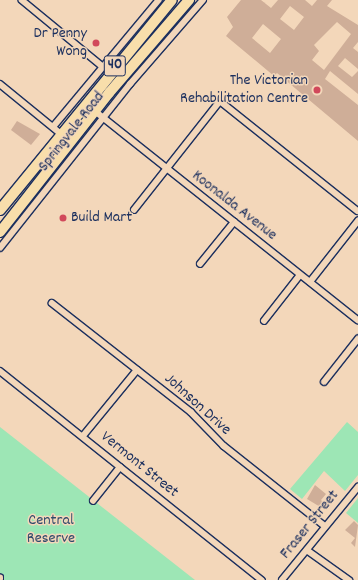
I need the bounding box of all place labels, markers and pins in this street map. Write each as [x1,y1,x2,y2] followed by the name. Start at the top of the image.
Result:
[34,24,87,62] place label: Dr Penny Wong
[90,37,102,49] marker: Dr Penny Wong
[180,71,308,109] place label: The Victorian Rehabilitation Centre
[311,84,323,96] marker: The Victorian Rehabilitation Centre
[71,208,132,228] place label: Build Mart
[58,213,68,223] marker: Build Mart

